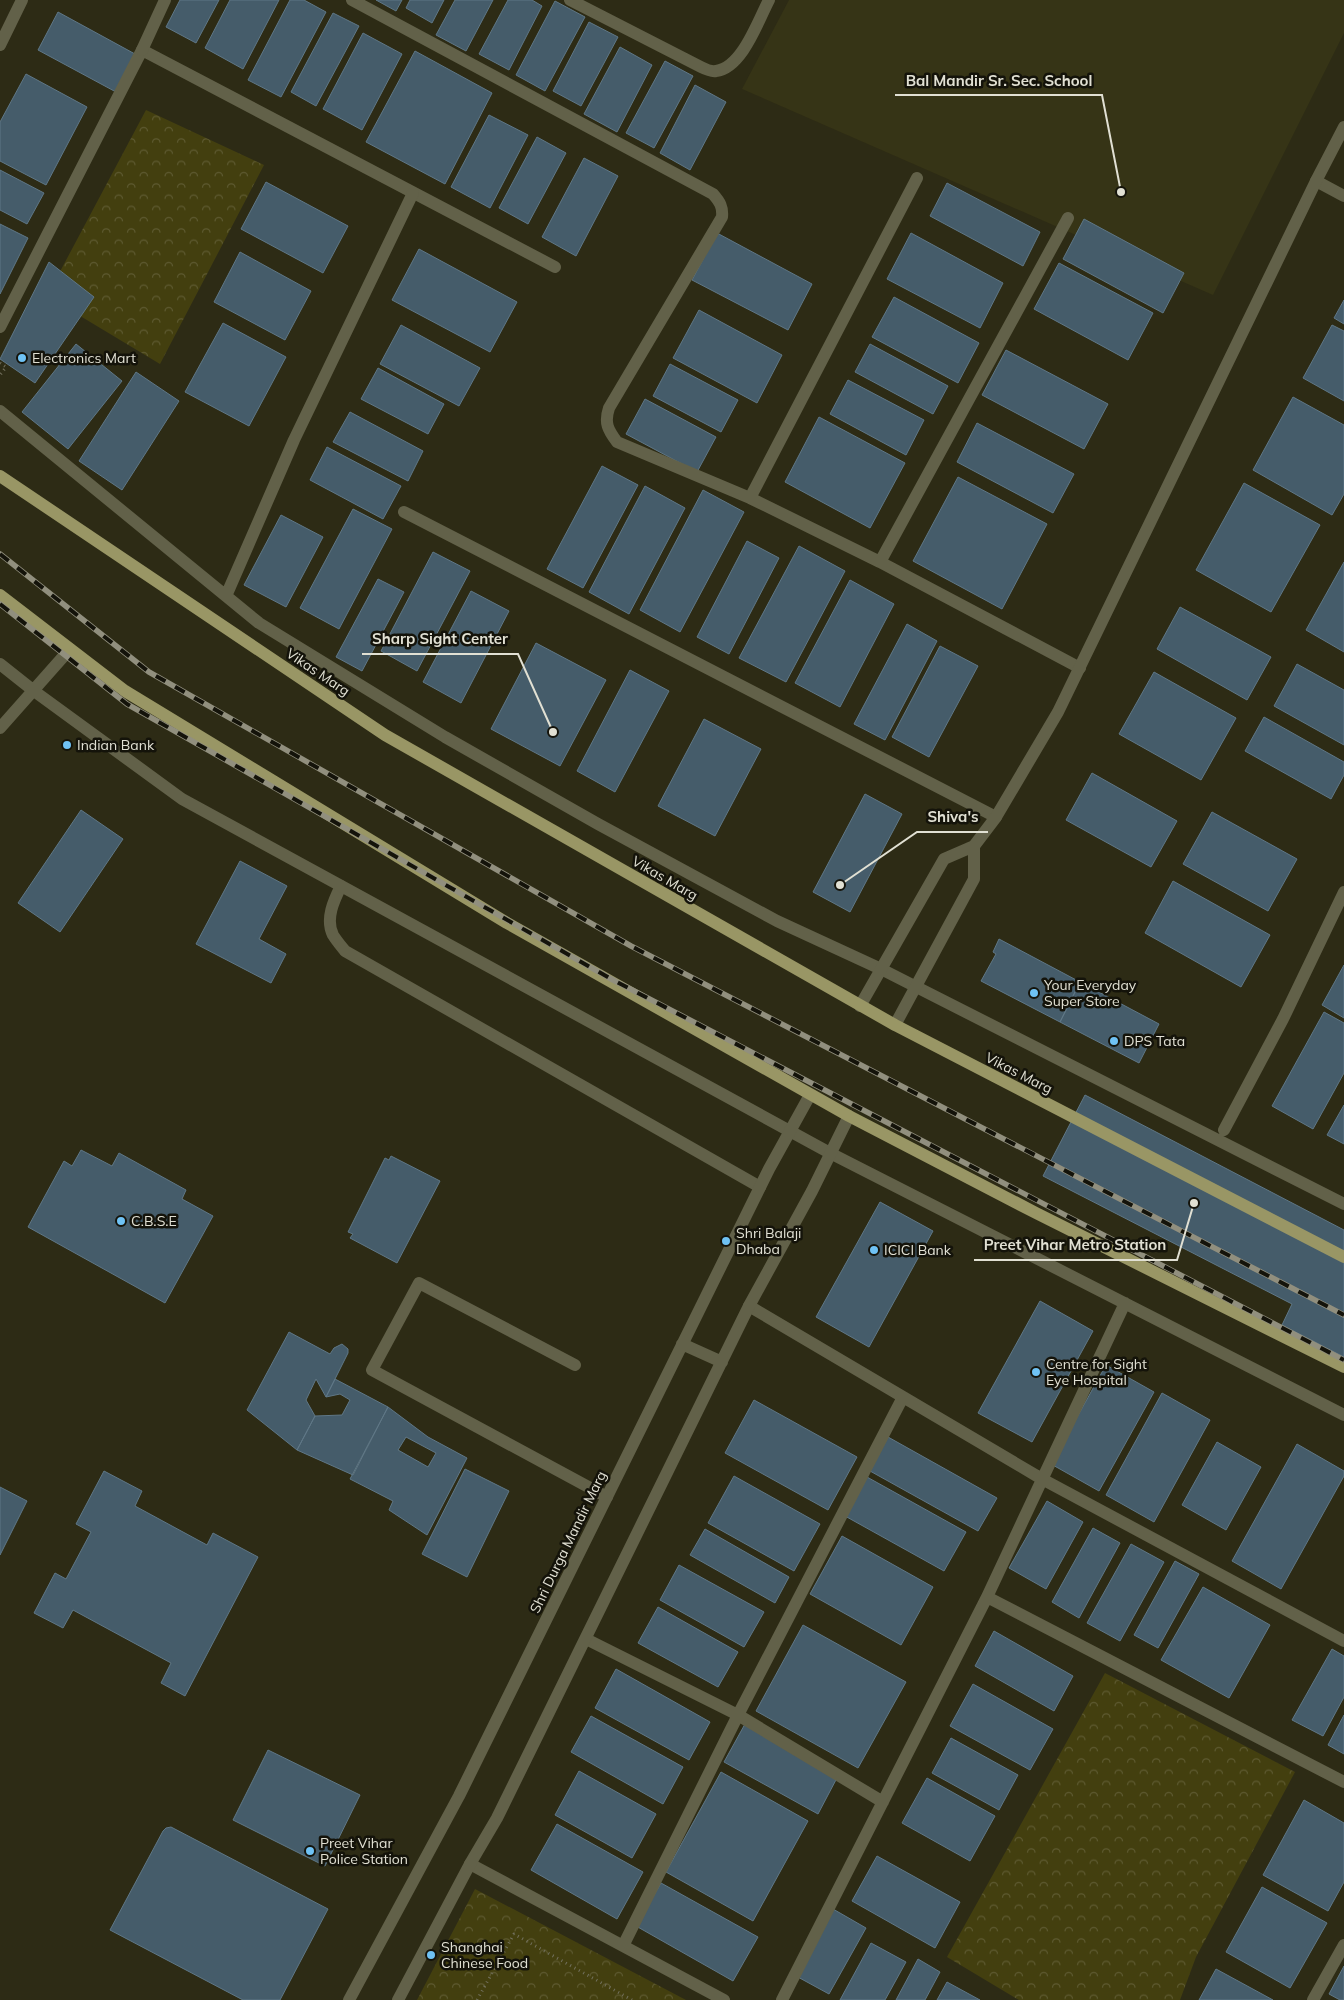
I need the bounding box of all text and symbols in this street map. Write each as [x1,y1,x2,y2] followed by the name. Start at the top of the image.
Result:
[895,65,1102,95] callout: Bal Mandir Sr. Sec. School
[906,71,1092,90] text: Bal Mandir Sr. Sec. School
[32,349,136,367] place label: Electronics Mart
[16,352,28,364] marker: Electronics Mart
[362,624,518,654] callout: Sharp Sight Center
[372,629,508,648] text: Sharp Sight Center
[283,644,353,700] street label: Vikas Marg
[77,736,155,754] place label: Indian Bank
[61,739,73,751] marker: Indian Bank
[917,802,988,832] callout: Shiva's
[927,807,979,826] text: Shiva's
[629,852,701,904] street label: Vikas Marg
[1043,976,1137,1010] place label: Your Everyday Super Store
[1028,987,1040,999] marker: Your Everyday Super Store
[1124,1032,1185,1050] place label: DPS Tata
[1108,1035,1120,1047] marker: DPS Tata
[982,1048,1056,1098] street label: Vikas Marg
[131,1212,177,1230] place label: C.B.S.E
[115,1215,127,1227] marker: C.B.S.E
[736,1224,801,1258] place label: Shri Balaji Dhaba
[974,1230,1177,1260] callout: Preet Vihar Metro Station
[720,1235,732,1247] marker: Shri Balaji Dhaba
[984,1235,1166,1254] text: Preet Vihar Metro Station
[884,1241,952,1259] place label: ICICI Bank
[868,1244,880,1256] marker: ICICI Bank
[1046,1355,1147,1389] place label: Centre for Sight Eye Hospital
[1030,1366,1042,1378] marker: Centre for Sight Eye Hospital
[526,1468,610,1616] street label: Shri Durga Mandir Marg
[320,1834,408,1868] place label: Preet Vihar Police Station
[304,1845,316,1857] marker: Preet Vihar Police Station
[441,1938,528,1972] place label: Shanghai Chinese Food
[425,1949,437,1961] marker: Shanghai Chinese Food

